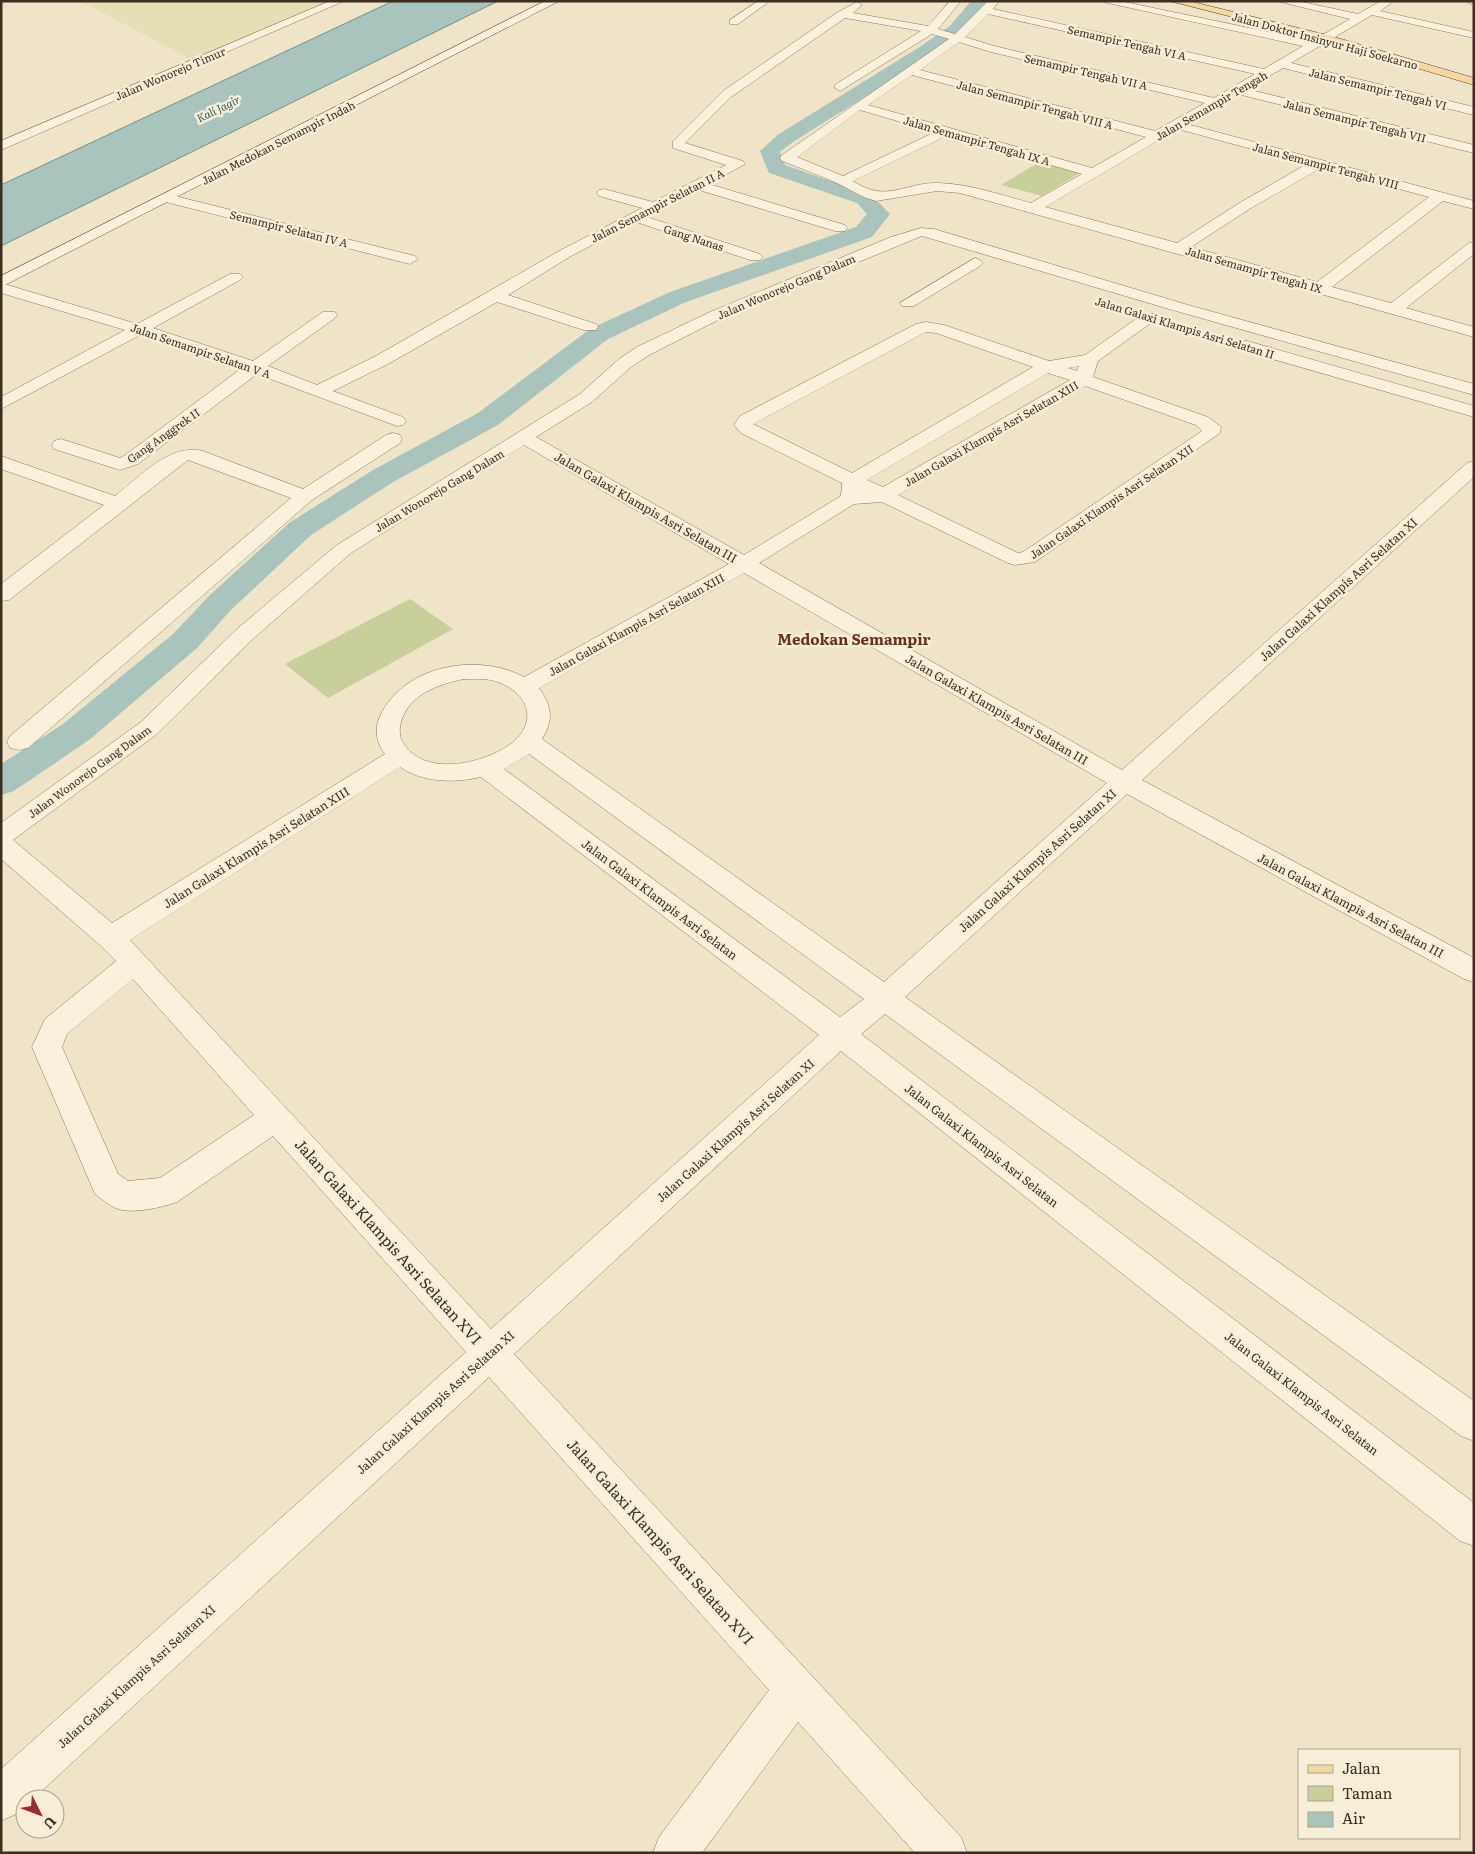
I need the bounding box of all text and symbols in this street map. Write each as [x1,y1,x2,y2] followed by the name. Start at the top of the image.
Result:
[1230,7,1420,73] street label: Jalan Doktor Insinyur Haji Soekarno
[1066,21,1188,63] street label: Semampir Tengah VI A
[112,42,228,104] street label: Jalan Wonorejo Timur
[1023,49,1149,93] street label: Semampir Tengah VII A
[1307,63,1449,113] street label: Jalan Semampir Tengah VI
[1152,66,1270,144] street label: Jalan Semampir Tengah
[955,75,1115,133] street label: Jalan Semampir Tengah VIII A
[194,91,242,125] water label: Kali Jagir
[1282,95,1428,145] street label: Jalan Semampir Tengah VII
[198,96,358,188] street label: Jalan Medokan Semampir Indah
[902,111,1052,169] street label: Jalan Semampir Tengah IX A
[1251,138,1401,192] street label: Jalan Semampir Tengah VIII
[587,164,727,246] street label: Jalan Semampir Selatan II A
[228,206,350,250] street label: Semampir Selatan IV A
[662,220,726,254] street label: Gang Nanas
[1184,242,1324,296] street label: Jalan Semampir Tengah IX
[714,249,858,322] street label: Jalan Wonorejo Gang Dalam
[1093,292,1277,362] street label: Jalan Galaxi Klampis Asri Selatan II
[129,318,273,382] street label: Jalan Semampir Selatan V A
[901,376,1081,490] street label: Jalan Galaxi Klampis Asri Selatan XIII
[123,404,203,466] street label: Gang Anggrek II
[1026,440,1196,562] street label: Jalan Galaxi Klampis Asri Selatan XII
[371,445,507,535] street label: Jalan Wonorejo Gang Dalam
[551,447,741,567] street label: Jalan Galaxi Klampis Asri Selatan III
[1255,513,1421,665] street label: Jalan Galaxi Klampis Asri Selatan XI
[545,569,727,679] street label: Jalan Galaxi Klampis Asri Selatan XIII
[777,627,931,650] district label: Medokan Semampir
[902,649,1092,769] street label: Jalan Galaxi Klampis Asri Selatan III
[24,721,154,821] street label: Jalan Wonorejo Gang Dalam
[159,782,353,912] street label: Jalan Galaxi Klampis Asri Selatan XIII
[954,784,1120,936] street label: Jalan Galaxi Klampis Asri Selatan XI
[578,834,742,964] street label: Jalan Galaxi Klampis Asri Selatan
[1255,848,1447,962] street label: Jalan Galaxi Klampis Asri Selatan III
[652,1054,818,1206] street label: Jalan Galaxi Klampis Asri Selatan XI
[901,1079,1063,1211] street label: Jalan Galaxi Klampis Asri Selatan
[290,1133,488,1349] street label: Jalan Galaxi Klampis Asri Selatan XVI
[352,1326,518,1478] street label: Jalan Galaxi Klampis Asri Selatan XI
[1221,1327,1383,1459] street label: Jalan Galaxi Klampis Asri Selatan
[562,1433,760,1649] street label: Jalan Galaxi Klampis Asri Selatan XVI
[53,1600,219,1752] street label: Jalan Galaxi Klampis Asri Selatan XI
[1298,1749,1460,1839] legend
[1342,1756,1381,1779] text: Jalan
[1342,1781,1392,1804] text: Taman
[15,1789,65,1839] north arrow
[1342,1806,1365,1829] text: Air
[39,1813,62,1834] text: U

